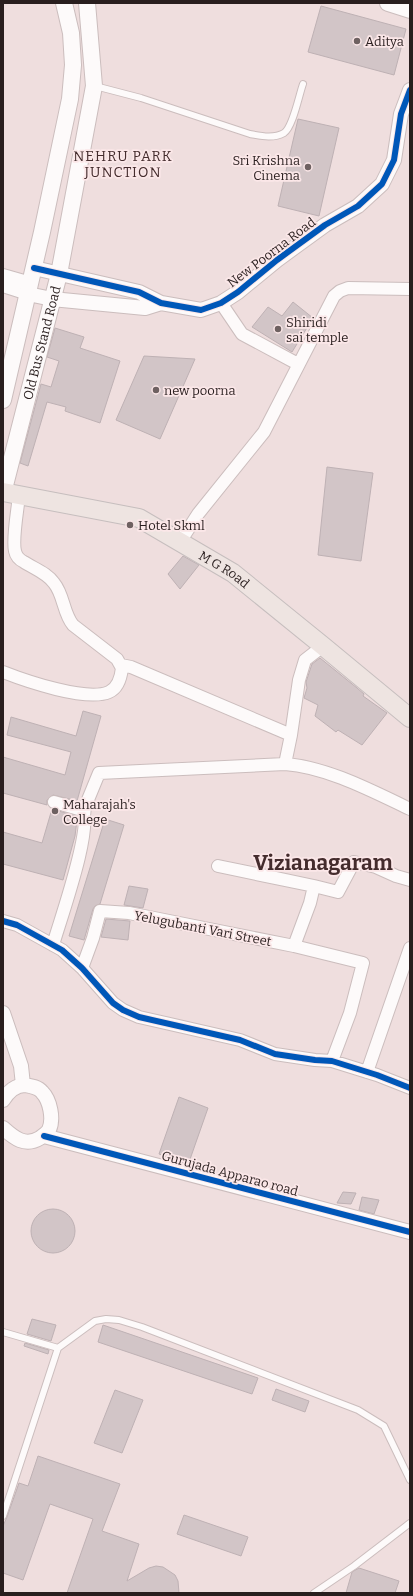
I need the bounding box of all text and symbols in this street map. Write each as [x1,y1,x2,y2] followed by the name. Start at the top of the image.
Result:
[365,34,404,49] place label: Aditya
[352,36,362,46] marker: Aditya
[73,148,173,181] district label: NEHRU PARK JUNCTION
[232,153,300,183] place label: Sri Krishna Cinema
[303,162,313,172] marker: Sri Krishna Cinema
[224,214,319,290] street label: New Poorna Road
[20,284,64,402] street label: Old Bus Stand Road
[286,315,348,345] place label: Shiridi sai temple
[273,324,283,334] marker: Shiridi sai temple
[164,383,236,398] place label: new poorna
[151,385,161,395] marker: new poorna
[138,518,205,533] place label: Hotel Skml
[125,520,135,530] marker: Hotel Skml
[196,548,252,591] street label: M G Road
[63,797,136,827] place label: Maharajah's College
[50,806,60,816] marker: Maharajah's College
[253,850,393,876] district label: Vizianagaram
[133,908,273,949] street label: Yelugubanti Vari Street
[160,1148,300,1199] street label: Gurujada Apparao road

